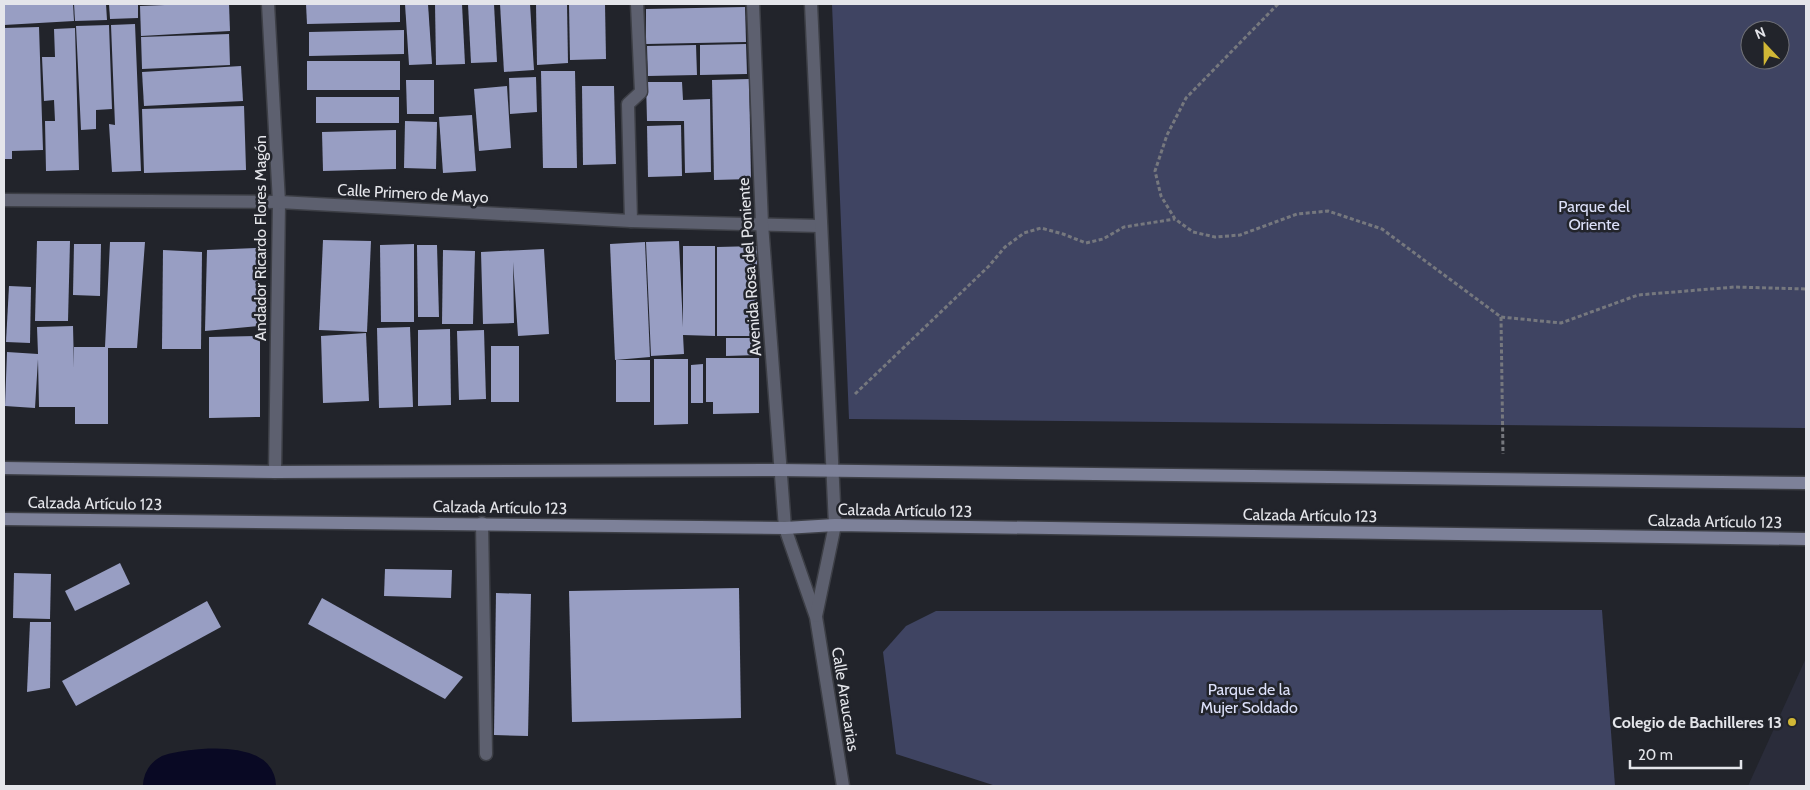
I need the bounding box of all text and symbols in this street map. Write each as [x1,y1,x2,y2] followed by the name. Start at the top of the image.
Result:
[1740,20,1790,70] north arrow
[1752,23,1768,43] text: N
[251,135,270,341] street label: Andador Ricardo Flores Magón
[734,177,765,357] street label: Avenida Rosa del Poniente
[337,180,489,207] street label: Calle Primero de Mayo
[1558,197,1630,234] park label: Parque del Oriente
[28,493,162,514] street label: Calzada Artículo 123
[433,497,567,518] street label: Calzada Artículo 123
[838,500,972,521] street label: Calzada Artículo 123
[1243,505,1377,526] street label: Calzada Artículo 123
[1648,511,1782,532] street label: Calzada Artículo 123
[828,646,863,753] street label: Calle Araucarias
[1200,680,1298,717] park label: Parque de la Mujer Soldado
[1612,713,1782,732] place label: Colegio de Bachilleres 13
[1786,716,1798,728] marker: Colegio de Bachilleres 13
[1630,738,1741,770] scale bar
[1638,746,1673,764] text: 20 m

